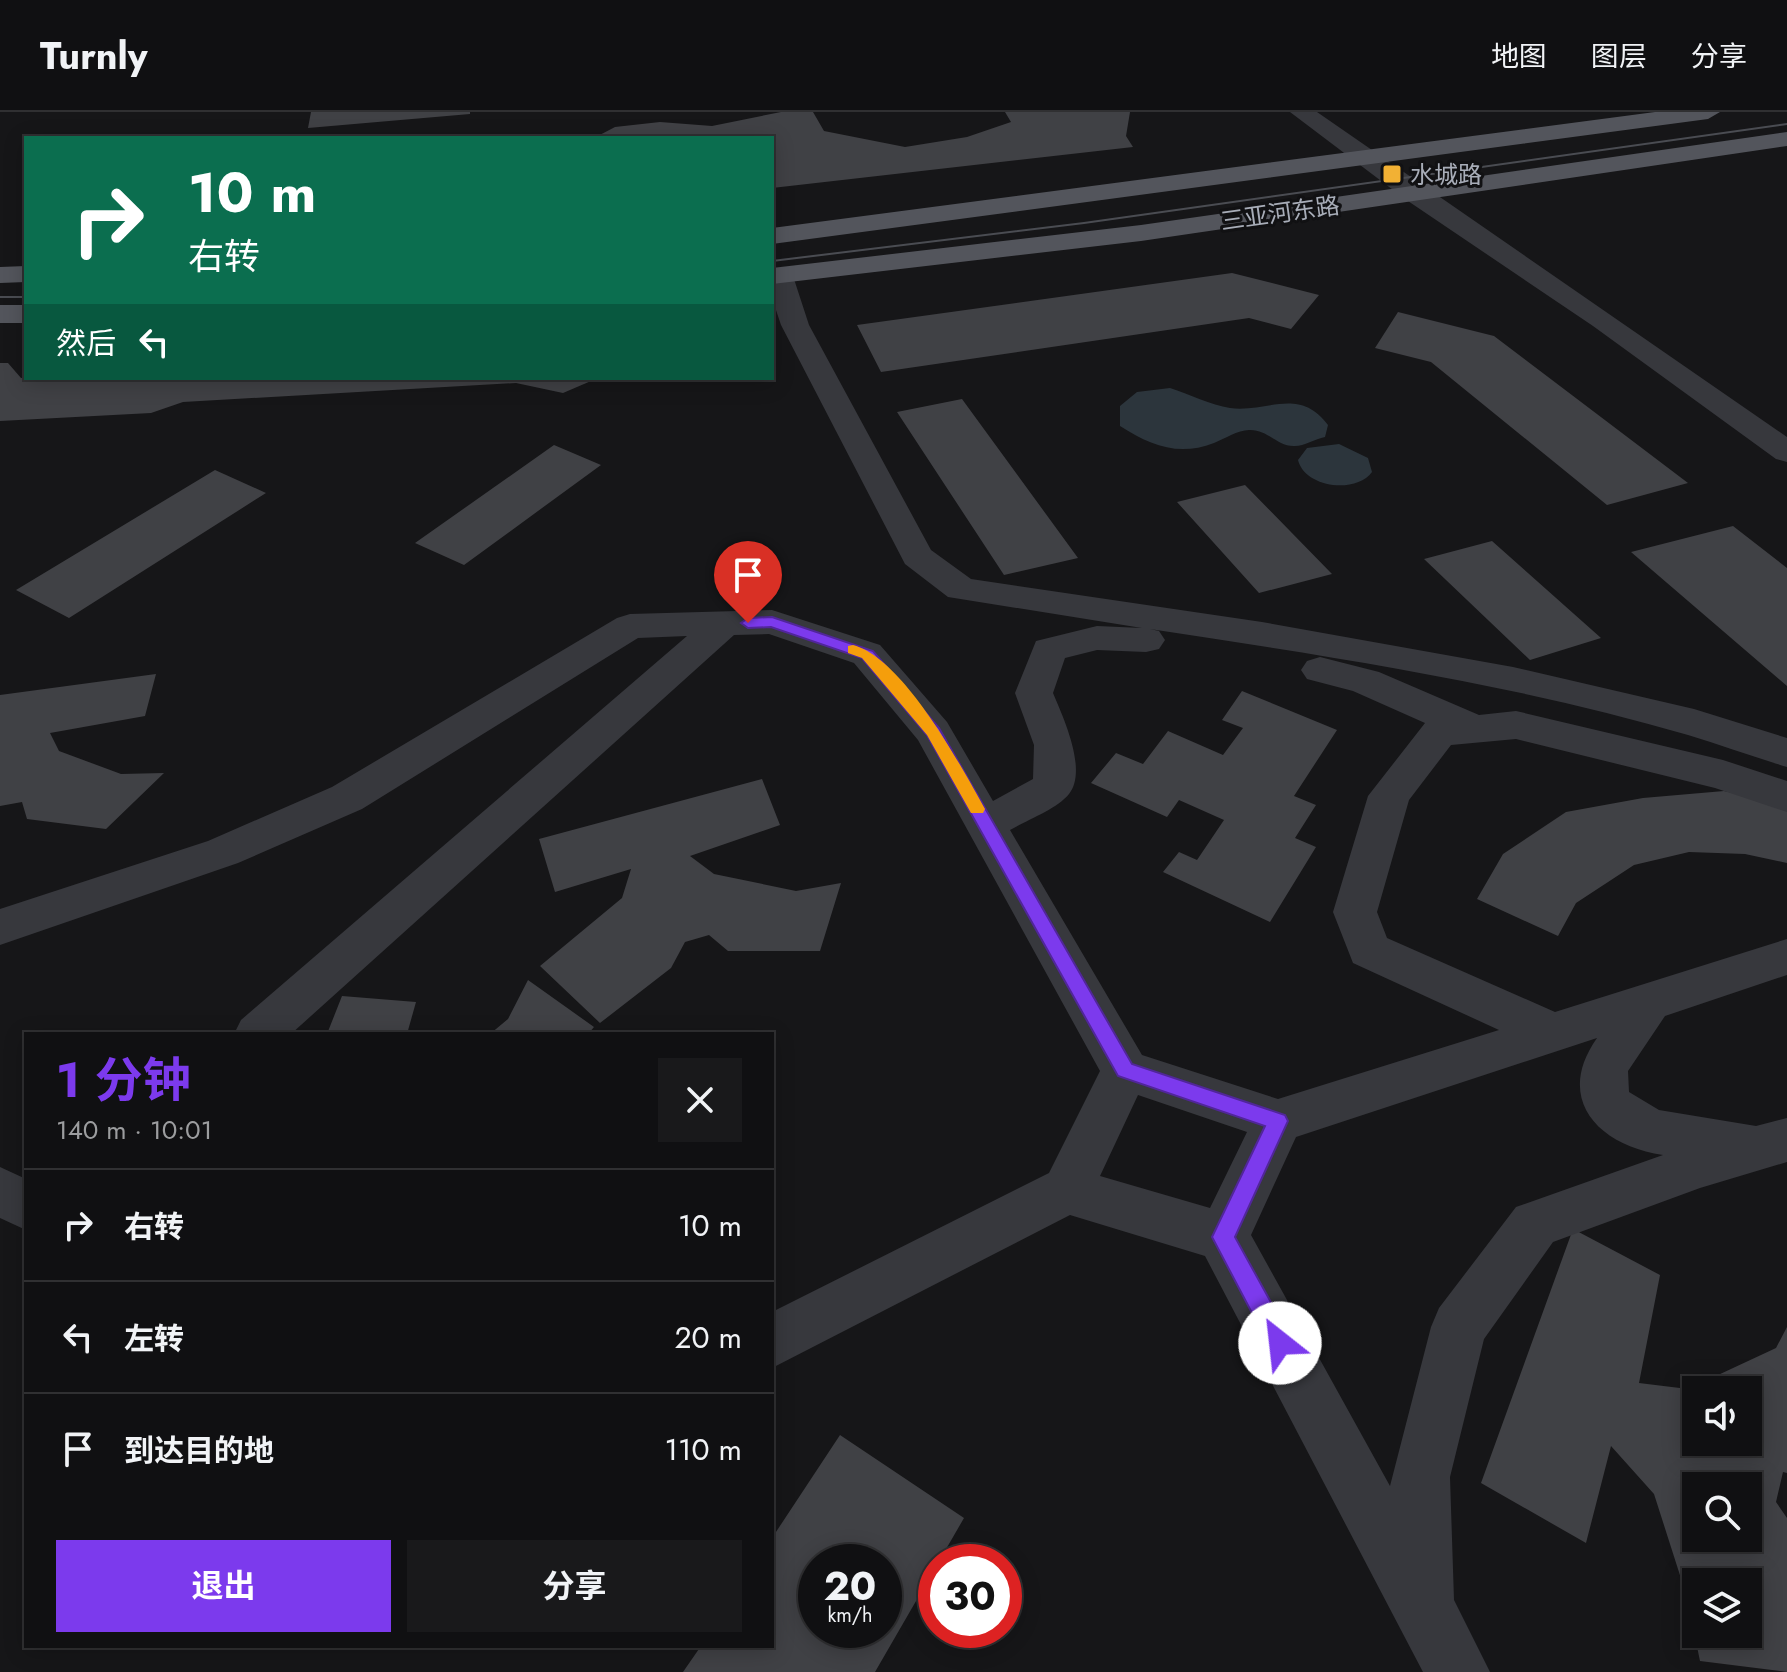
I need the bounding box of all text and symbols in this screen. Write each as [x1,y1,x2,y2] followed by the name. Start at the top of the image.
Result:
[40,28,148,83] text: Turnly
[1491,36,1547,77] text: 地图
[1591,36,1647,77] text: 图层
[1691,36,1747,77] text: 分享
[188,152,316,233] text: 10 m
[1410,157,1482,192] place label: 水城路
[1381,163,1403,185] marker: 水城路
[56,168,160,272] icon: right
[1218,187,1342,239] street label: 三亚河东路
[188,230,260,282] text: 右转
[132,320,176,364] icon: left
[56,322,116,365] text: 然后
[714,541,782,623] pin
[726,553,770,597] icon: arrive
[56,1046,191,1115] text: 1 分钟
[658,1058,742,1142] button: close
[56,1111,212,1149] text: 140 m · 10:01
[56,1203,100,1247] icon: right
[678,1204,742,1247] text: 10 m
[124,1205,184,1248] text: 右转
[1238,1301,1322,1385] position arrow
[56,1315,100,1359] icon: left
[675,1316,742,1359] text: 20 m
[124,1317,184,1360] text: 左转
[1682,1376,1762,1648] map controls
[1682,1376,1762,1456] button: sound
[56,1427,100,1471] icon: arrive
[665,1428,742,1471] text: 110 m
[124,1429,274,1472] text: 到达目的地
[1682,1472,1762,1552] button: search
[56,1540,391,1632] button: 退出
[407,1540,742,1632] button: 分享
[918,1544,1022,1648] speed limit sign: 30
[824,1557,876,1615] text: 20
[1682,1568,1762,1648] button: layers
[827,1601,873,1630] text: km/h

